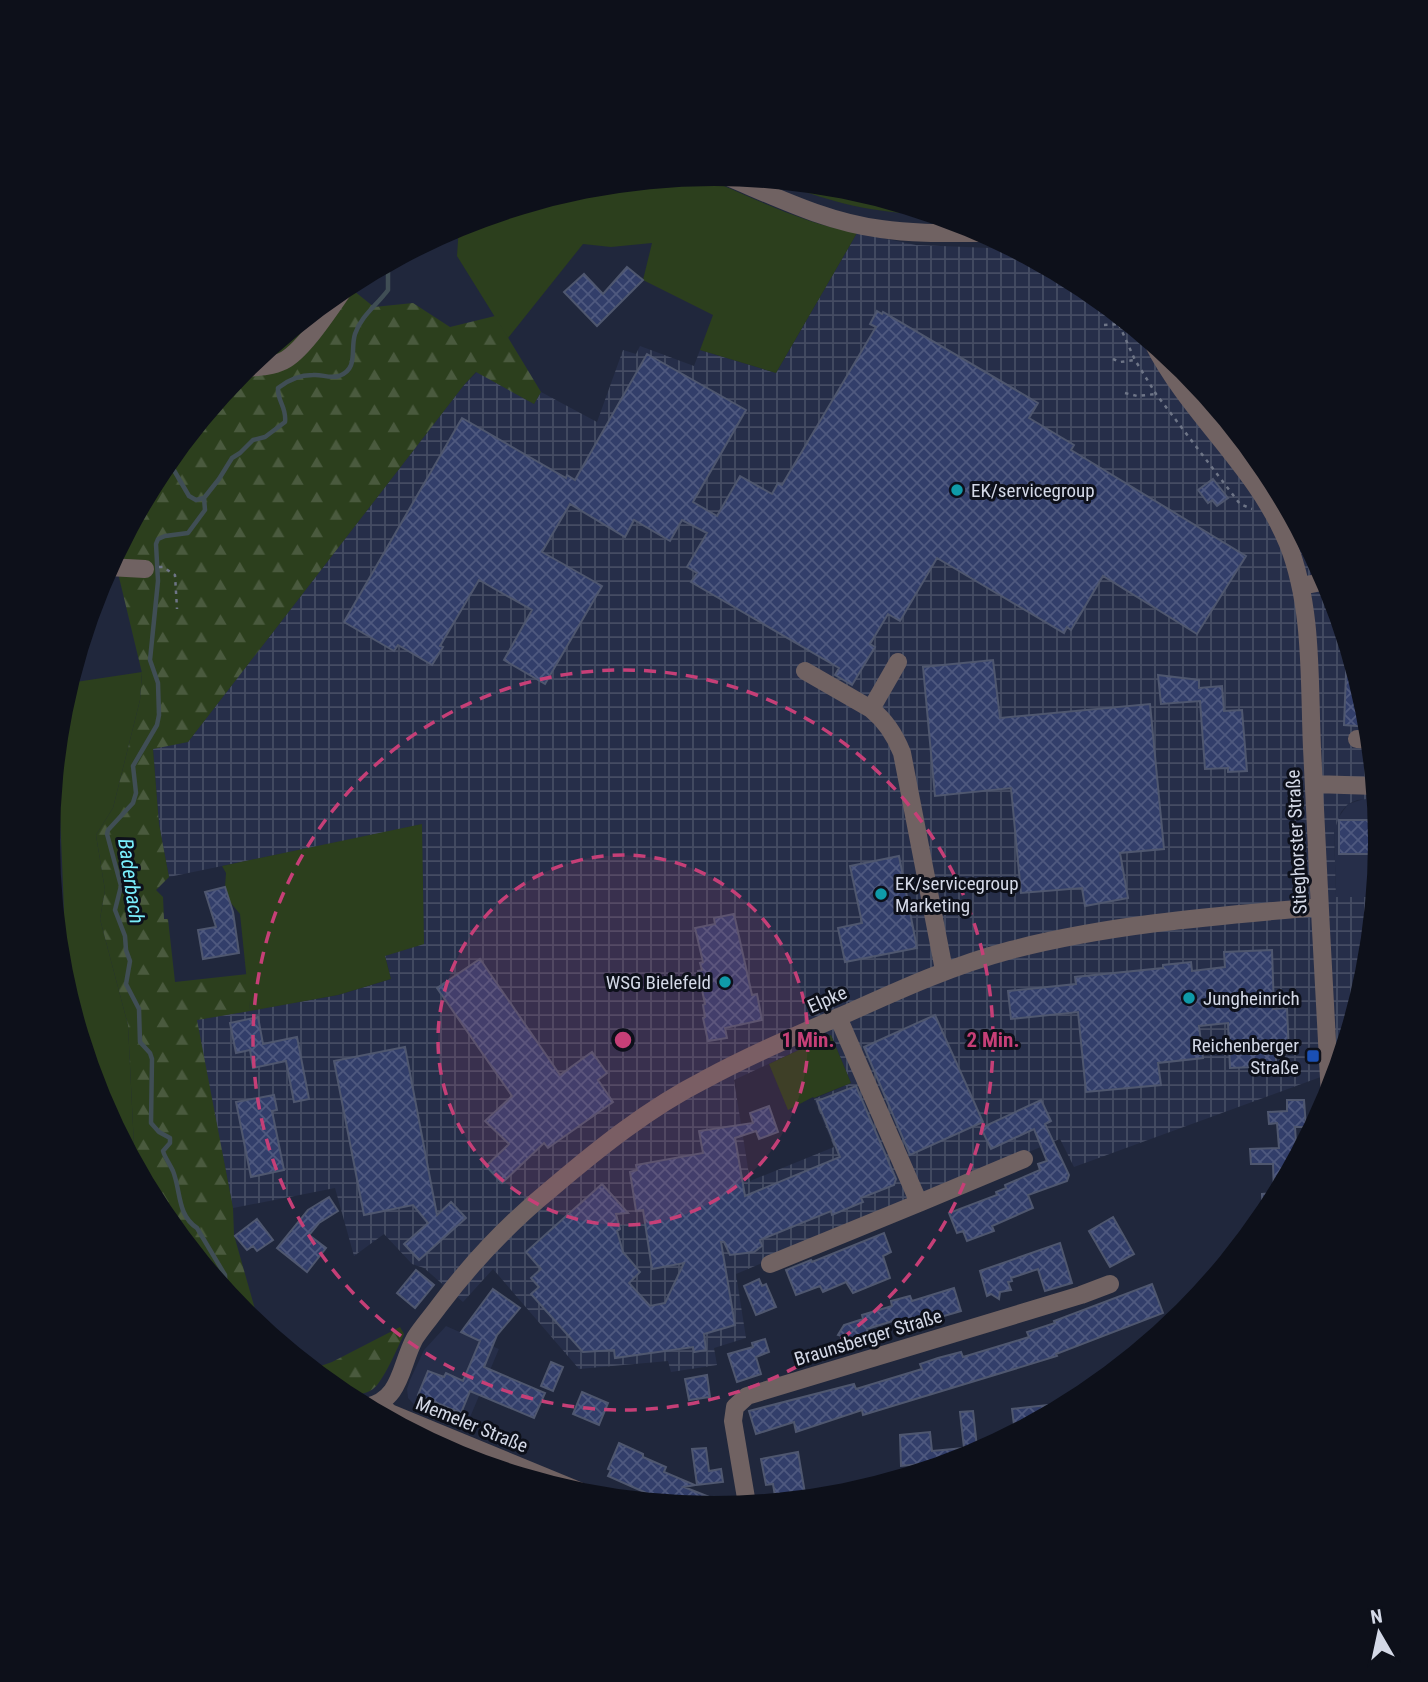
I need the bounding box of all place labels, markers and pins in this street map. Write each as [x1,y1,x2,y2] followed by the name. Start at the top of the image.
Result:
[971,479,1095,502] place label: EK/servicegroup
[949,482,965,498] marker: EK/servicegroup
[895,872,1019,917] place label: EK/servicegroup Marketing
[873,886,889,902] marker: EK/servicegroup Marketing
[606,971,711,994] place label: WSG Bielefeld
[717,974,733,990] marker: WSG Bielefeld
[1203,987,1300,1010] place label: Jungheinrich
[1181,990,1197,1006] marker: Jungheinrich
[611,1028,635,1052] centre of rings
[1192,1034,1299,1079] place label: Reichenberger Straße
[1305,1048,1321,1064] marker: Reichenberger Straße

